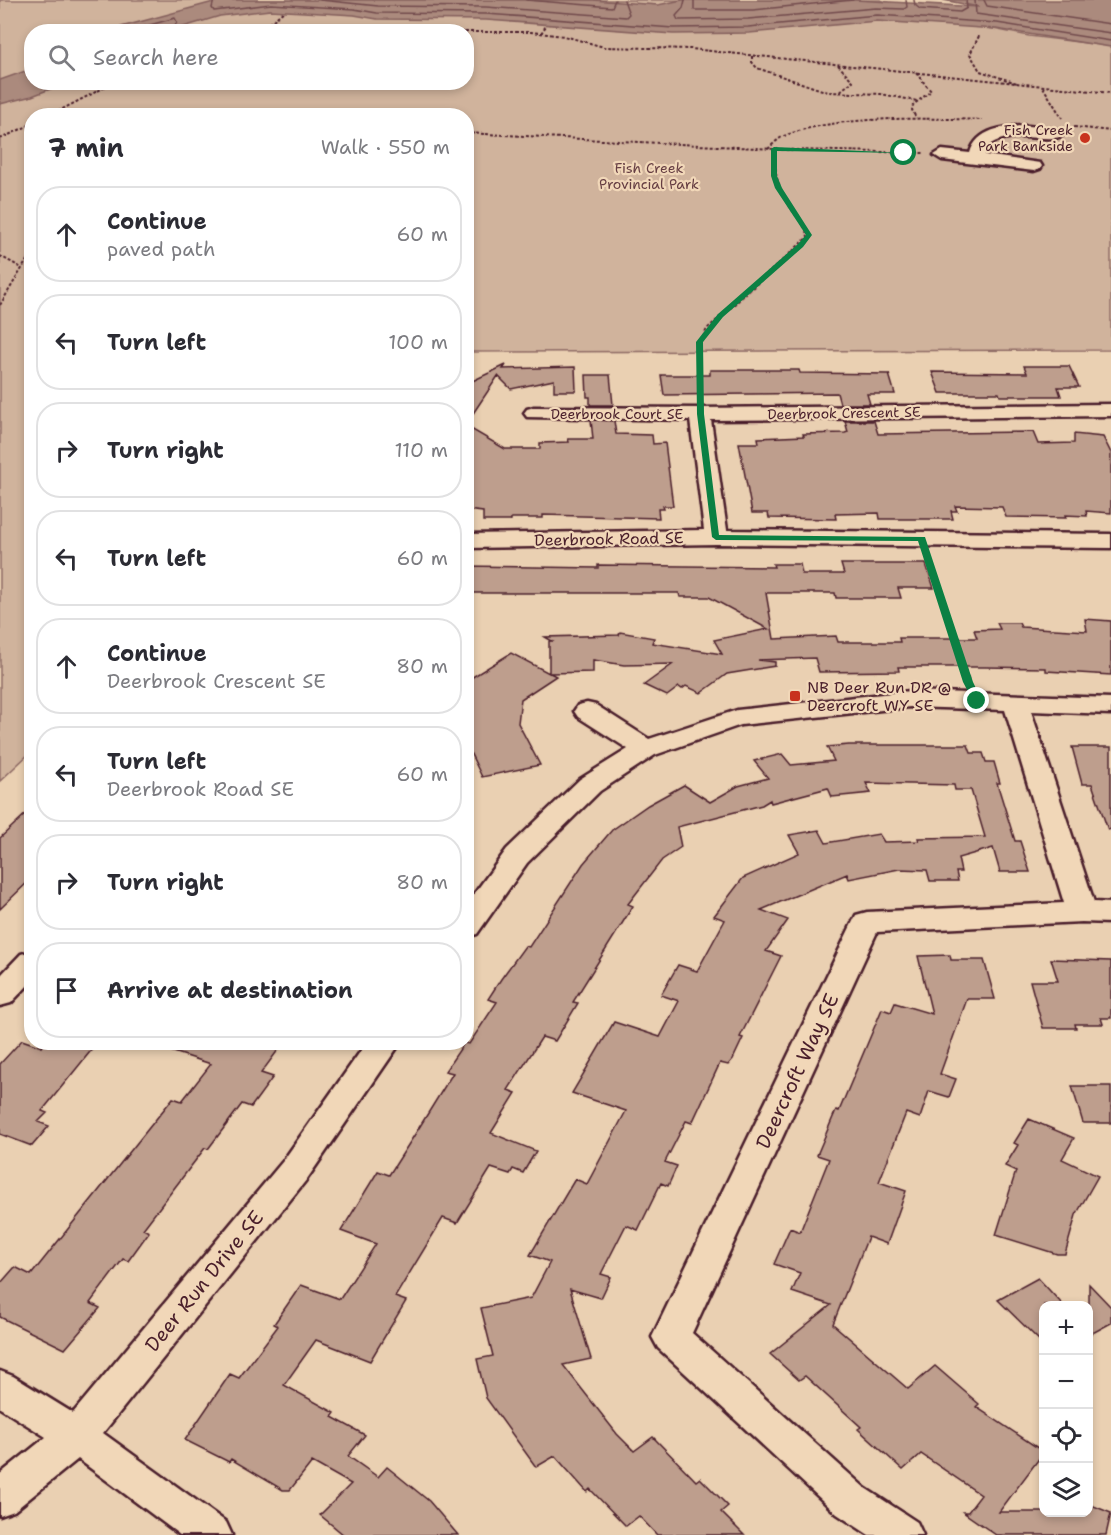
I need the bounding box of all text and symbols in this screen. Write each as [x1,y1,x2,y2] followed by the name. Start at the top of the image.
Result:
[24,24,474,90] search box
[45,41,78,74] icon: search
[93,43,219,72] text: Search here
[978,121,1073,155] place label: Fish Creek Park Bankside
[48,130,124,165] text: 7 min
[1078,131,1092,145] marker: Fish Creek Park Bankside
[321,134,450,160] text: Walk · 550 m
[890,139,916,165] route start
[599,159,699,193] park label: Fish Creek Provincial Park
[107,207,207,236] text: Continue
[50,218,83,251] icon: ahead
[396,221,448,247] text: 60 m
[107,236,215,262] text: paved path
[50,326,83,359] icon: left
[107,328,206,357] text: Turn left
[388,329,448,355] text: 100 m
[767,403,921,423] street label: Deerbrook Crescent SE
[551,405,684,423] street label: Deerbrook Court SE
[50,434,83,467] icon: right
[107,436,224,465] text: Turn right
[394,437,448,463] text: 110 m
[534,527,684,551] street label: Deerbrook Road SE
[50,542,83,575] icon: left
[107,544,206,573] text: Turn left
[396,545,448,571] text: 60 m
[107,639,207,668] text: Continue
[50,650,83,683] icon: ahead
[396,653,448,679] text: 80 m
[107,668,326,694] text: Deerbrook Crescent SE
[807,677,951,716] place label: NB Deer Run DR @ Deercroft WY SE
[963,687,989,713] route end
[788,689,802,703] marker: NB Deer Run DR @ Deercroft WY SE
[107,747,206,776] text: Turn left
[50,758,83,791] icon: left
[396,761,448,787] text: 60 m
[107,776,294,802] text: Deerbrook Road SE
[50,866,83,899] icon: right
[107,868,224,897] text: Turn right
[396,869,448,895] text: 80 m
[50,974,83,1007] icon: arrive
[107,976,353,1005] text: Arrive at destination
[750,989,844,1153] street label: Deercroft Way SE
[139,1205,269,1357] street label: Deer Run Drive SE
[1039,1301,1093,1517] map controls
[1039,1301,1093,1355] button: +
[1039,1355,1093,1409] button: −
[1039,1409,1093,1463] button: locate
[1039,1463,1093,1517] button: layers

